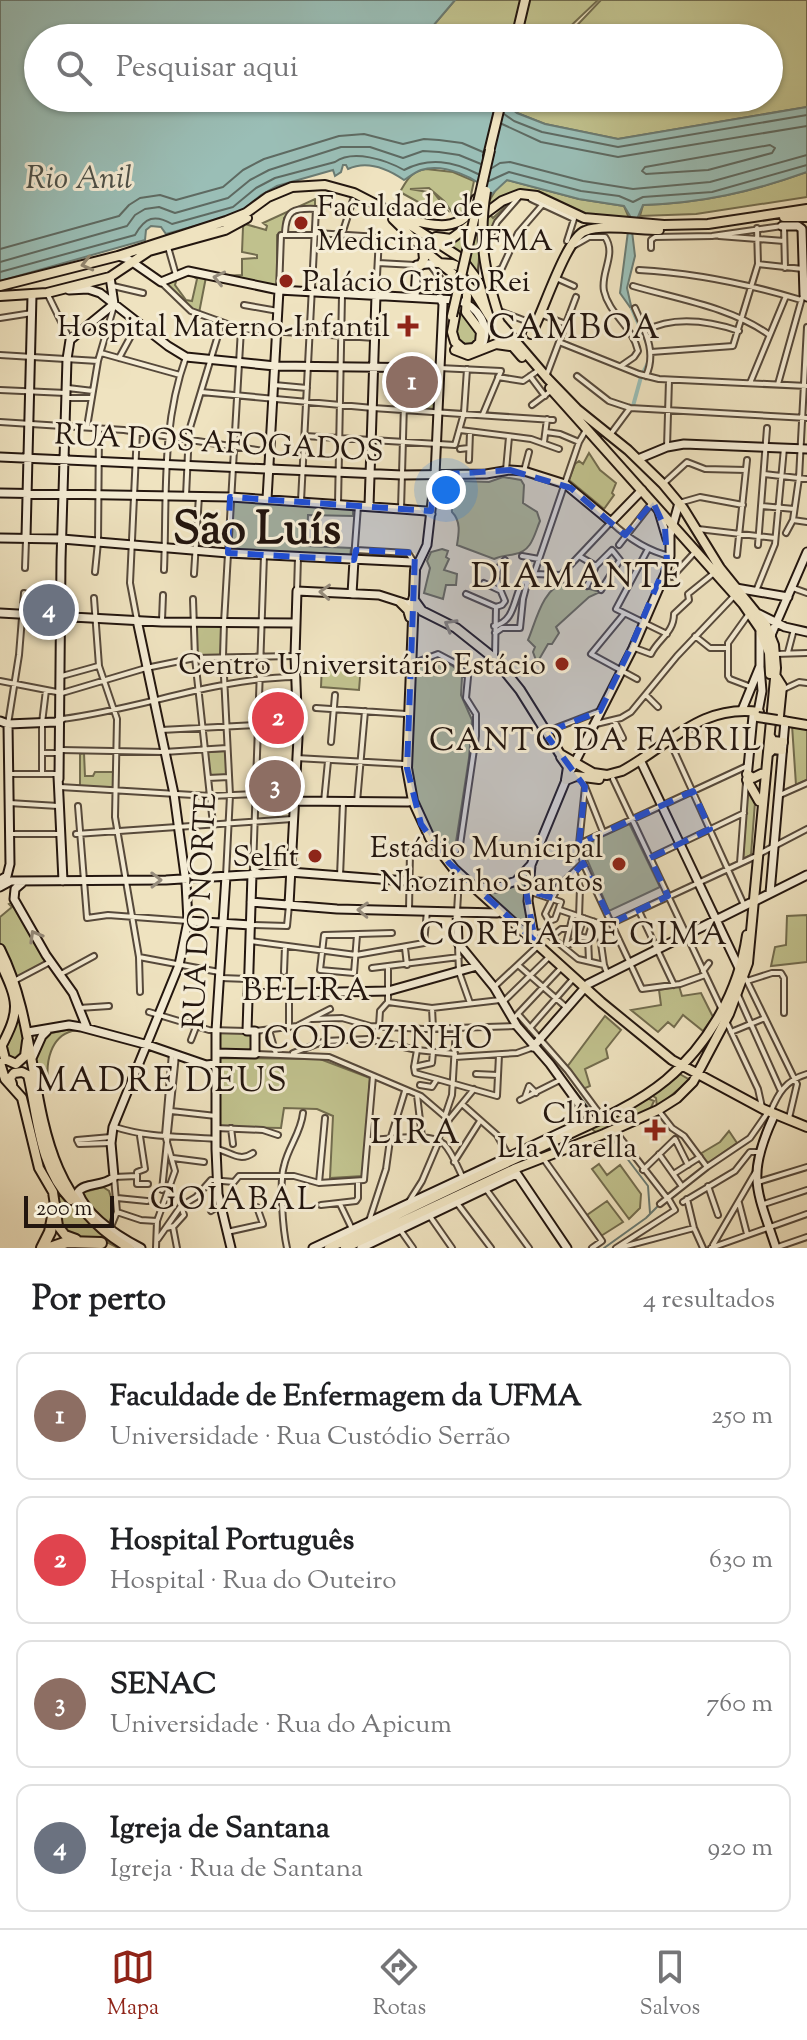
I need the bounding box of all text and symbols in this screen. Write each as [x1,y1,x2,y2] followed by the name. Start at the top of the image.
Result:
[24,24,783,112] search box
[52,46,96,90] icon: search
[116,47,298,90] text: Pesquisar aqui
[25,157,133,203] water label: Rio Anil
[317,187,553,264] place label: Faculdade de Medicina - UFMA
[292,214,310,232] marker: Faculdade de Medicina - UFMA
[80,255,94,272] one-way arrow
[302,262,530,305] place label: Palácio Cristo Rei
[212,270,226,287] one-way arrow
[277,272,295,290] marker: Palácio Cristo Rei
[488,305,662,354] district label: CAMBOA
[57,307,390,350] place label: Hospital Materno-Infantil
[397,315,419,337] marker: Hospital Materno-Infantil
[386,352,438,412] pin: 1
[53,414,385,475] street label: RUA DOS AFOGADOS
[426,470,466,510] your location
[173,499,341,565] district label: São Luís
[471,554,683,603] district label: DIAMANTE
[23,580,75,640] pin: 4
[318,584,331,601] one-way arrow
[444,619,459,635] one-way arrow
[178,645,546,688] place label: Centro Universitário Estácio
[553,655,571,673] marker: Centro Universitário Estácio
[252,688,304,748] pin: 2
[429,719,763,765] district label: CANTO DA FABRIL
[249,756,301,816] pin: 3
[174,792,229,1030] street label: RUA DO NORTE
[370,828,603,905] place label: Estádio Municipal Nhozinho Santos
[232,837,299,880] place label: Selfit
[306,847,324,865] marker: Selfit
[610,855,628,873] marker: Estádio Municipal Nhozinho Santos
[150,872,163,889] one-way arrow
[356,901,369,918] one-way arrow
[419,913,729,959] district label: COREIA DE CIMA
[29,930,45,945] one-way arrow
[242,969,372,1015] district label: BELIRA
[264,1017,494,1063] district label: CODOZINHO
[35,1058,289,1107] district label: MADRE DEUS
[497,1094,637,1171] place label: Clínica LIa Varella
[370,1110,462,1159] district label: LIRA
[644,1119,666,1141] marker: Clínica LIa Varella
[150,1178,318,1224] district label: GOIABAL
[24,1192,114,1228] scale bar
[36,1194,92,1226] text: 200 m
[32,1276,166,1325] text: Por perto
[643,1282,775,1319] text: 4 resultados
[110,1376,582,1419] text: Faculdade de Enfermagem da UFMA
[56,1398,64,1435] text: 1
[711,1398,773,1435] text: 250 m
[110,1419,510,1456] text: Universidade · Rua Custódio Serrão
[110,1520,354,1563] text: Hospital Português
[54,1542,66,1579] text: 2
[709,1542,773,1579] text: 630 m
[110,1563,396,1600] text: Hospital · Rua do Outeiro
[110,1664,217,1707] text: SENAC
[55,1686,65,1723] text: 3
[706,1686,773,1723] text: 760 m
[110,1707,452,1744] text: Universidade · Rua do Apicum
[110,1808,330,1851] text: Igreja de Santana
[53,1830,67,1867] text: 4
[707,1830,773,1867] text: 920 m
[110,1851,363,1888] text: Igreja · Rua de Santana
[107,1945,159,2025] tab: Mapa
[373,1945,426,2025] tab: Rotas
[640,1945,700,2025] tab: Salvos

